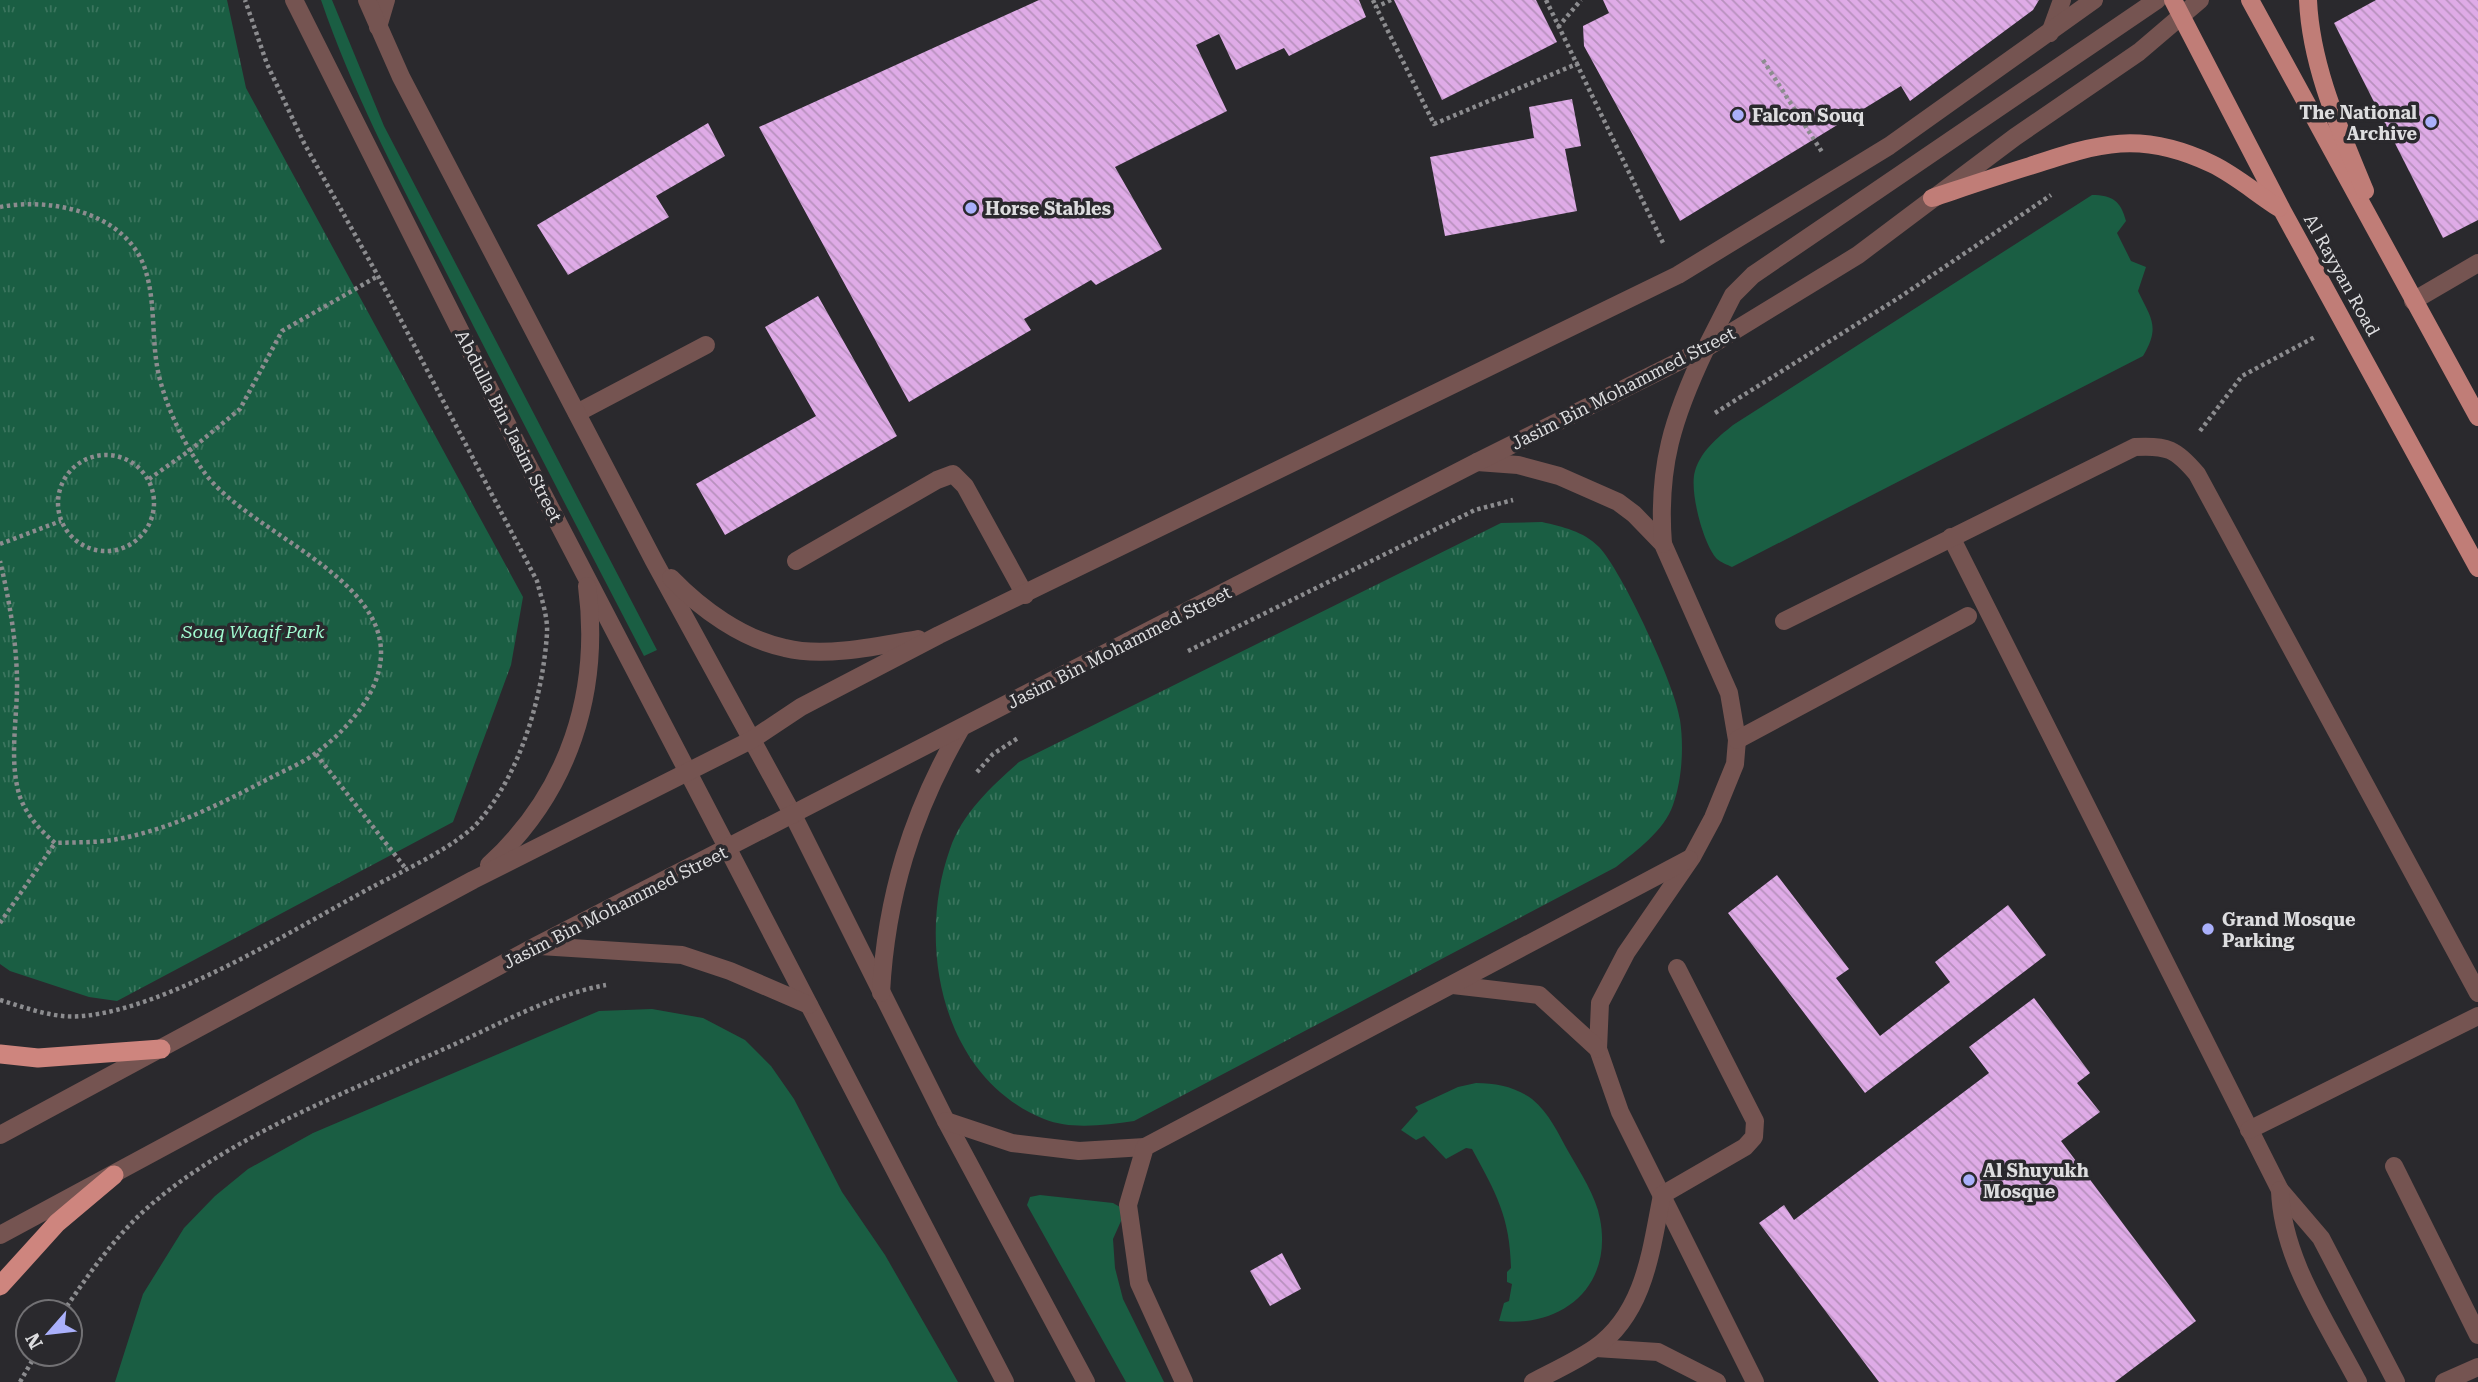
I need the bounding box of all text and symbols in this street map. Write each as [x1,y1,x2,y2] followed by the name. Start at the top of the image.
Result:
[2299,102,2417,144] place label: The National Archive
[1752,105,1864,126] place label: Falcon Souq
[1730,107,1746,123] marker: Falcon Souq
[2423,114,2439,130] marker: The National Archive
[985,198,1111,219] place label: Horse Stables
[963,200,979,216] marker: Horse Stables
[2300,210,2384,340] street label: Al Rayyan Road
[1507,322,1739,454] street label: Jasim Bin Mohammed Street
[451,326,567,526] street label: Abdulla Bin Jasim Street
[1003,581,1235,713] street label: Jasim Bin Mohammed Street
[180,621,325,642] park label: Souq Waqif Park
[499,841,731,973] street label: Jasim Bin Mohammed Street
[2222,909,2356,951] place label: Grand Mosque Parking
[2200,921,2216,937] marker: Grand Mosque Parking
[1983,1160,2089,1202] place label: Al Shuyukh Mosque
[1961,1172,1977,1188] marker: Al Shuyukh Mosque
[14,1298,84,1368] north arrow
[21,1329,48,1353] text: N

